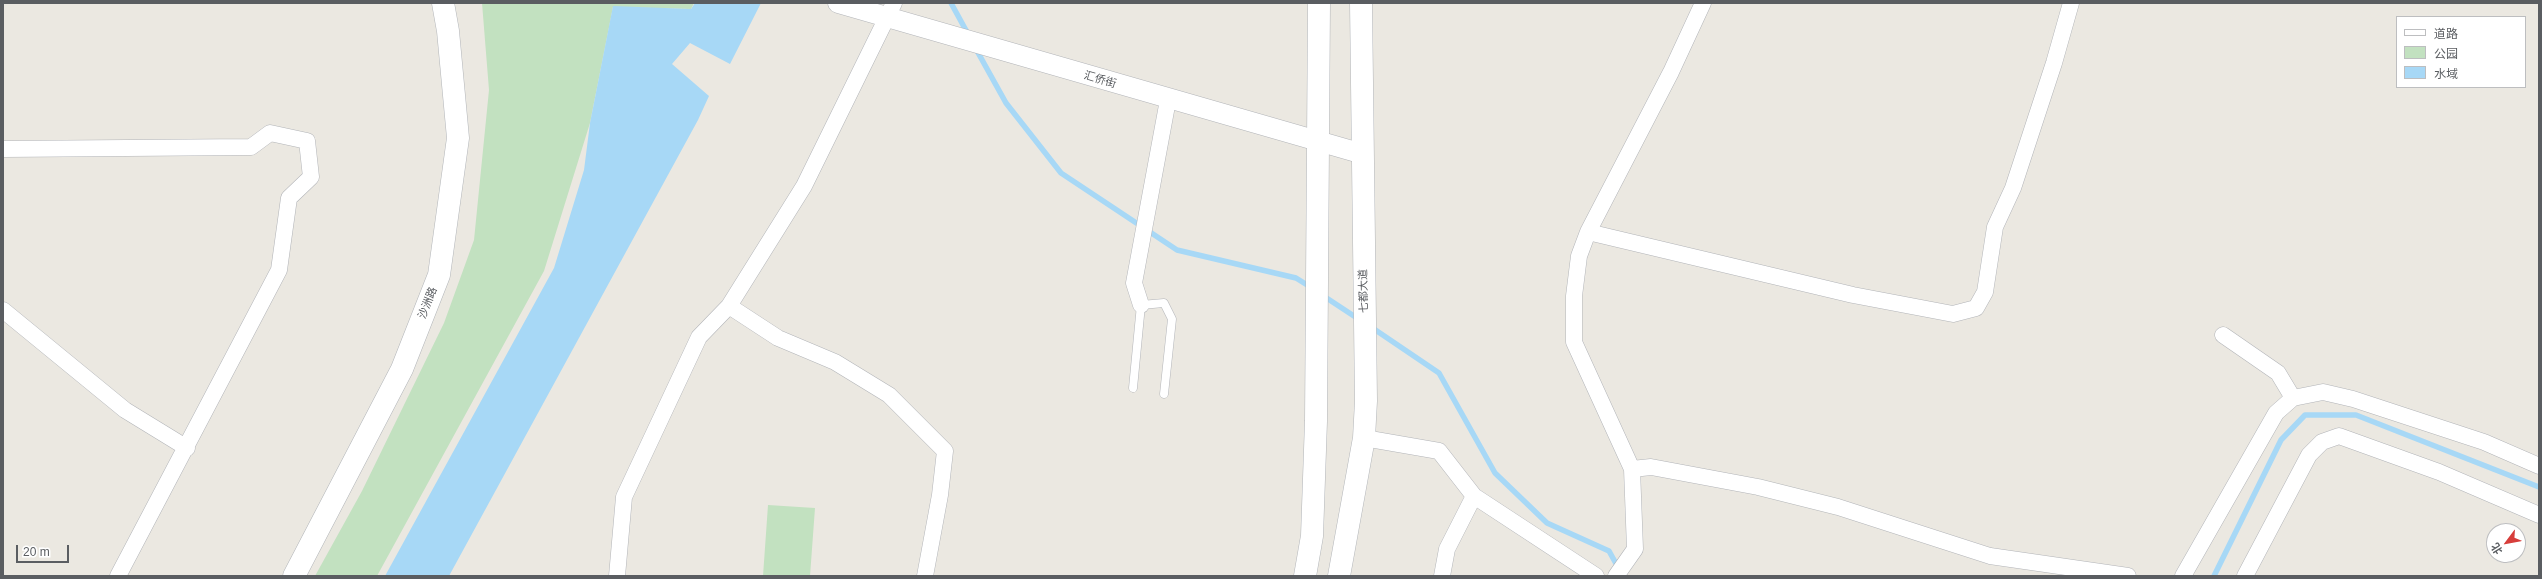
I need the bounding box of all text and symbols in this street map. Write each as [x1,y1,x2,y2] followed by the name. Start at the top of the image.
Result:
[2396,16,2526,88] legend
[2434,27,2458,41] text: 道路
[2434,47,2458,61] text: 公园
[2434,67,2458,81] text: 水域
[1082,69,1118,91] street label: 汇侨街
[1357,269,1371,313] street label: 七都大道
[416,285,440,321] street label: 沙洲路
[2486,523,2526,563] north arrow
[18,537,71,563] scale bar
[2489,541,2505,557] text: 北
[23,545,50,559] text: 20 m

